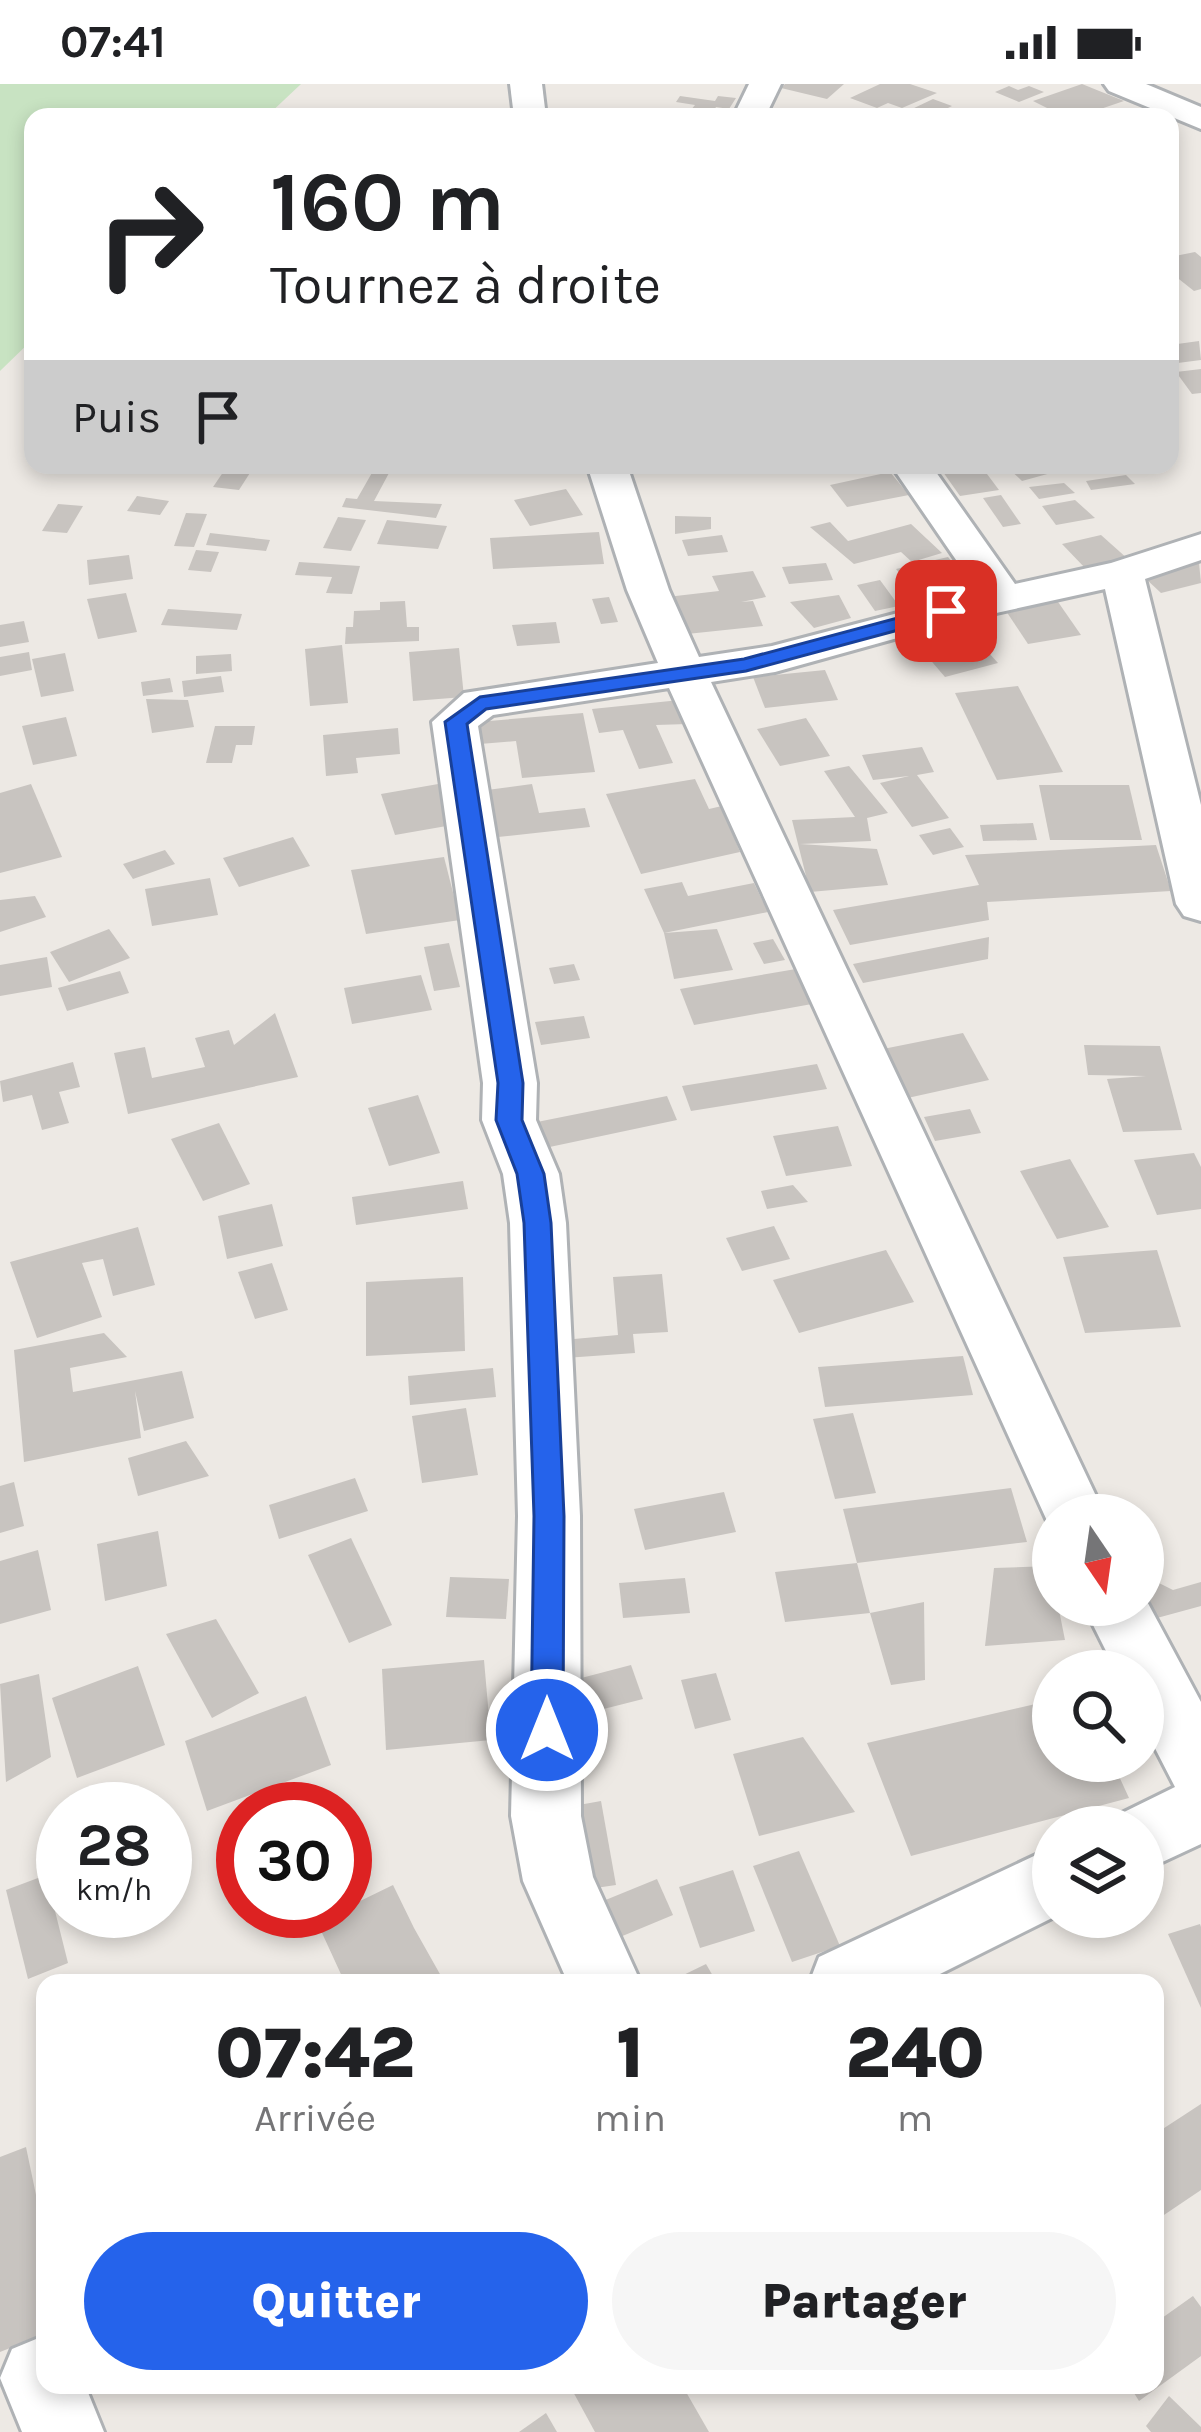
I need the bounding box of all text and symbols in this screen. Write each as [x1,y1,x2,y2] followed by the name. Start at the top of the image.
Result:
[60,16,166,68] text: 07:41
[270,153,505,251] text: 160 m
[72,156,228,312] icon: right
[270,253,661,317] text: Tournez à droite
[185,384,251,450] icon: arrive
[72,391,161,443] text: Puis
[895,560,997,662] pin
[913,578,979,644] icon: arrive
[1032,1494,1164,1626] north arrow
[1032,1494,1164,1938] map controls
[1032,1650,1164,1782] button: search
[484,1667,610,1793] position arrow
[216,1782,372,1938] speed limit sign: 30
[1032,1806,1164,1938] button: layers
[76,1810,152,1880] text: 28
[76,1872,152,1908] text: km/h
[215,2011,415,2095] text: 07:42
[616,2011,644,2095] text: 1
[845,2011,985,2095] text: 240
[254,2095,376,2141] text: Arrivée
[594,2095,666,2141] text: min
[897,2095,933,2141] text: m
[84,2232,588,2370] button: Quitter
[612,2232,1116,2370] button: Partager

